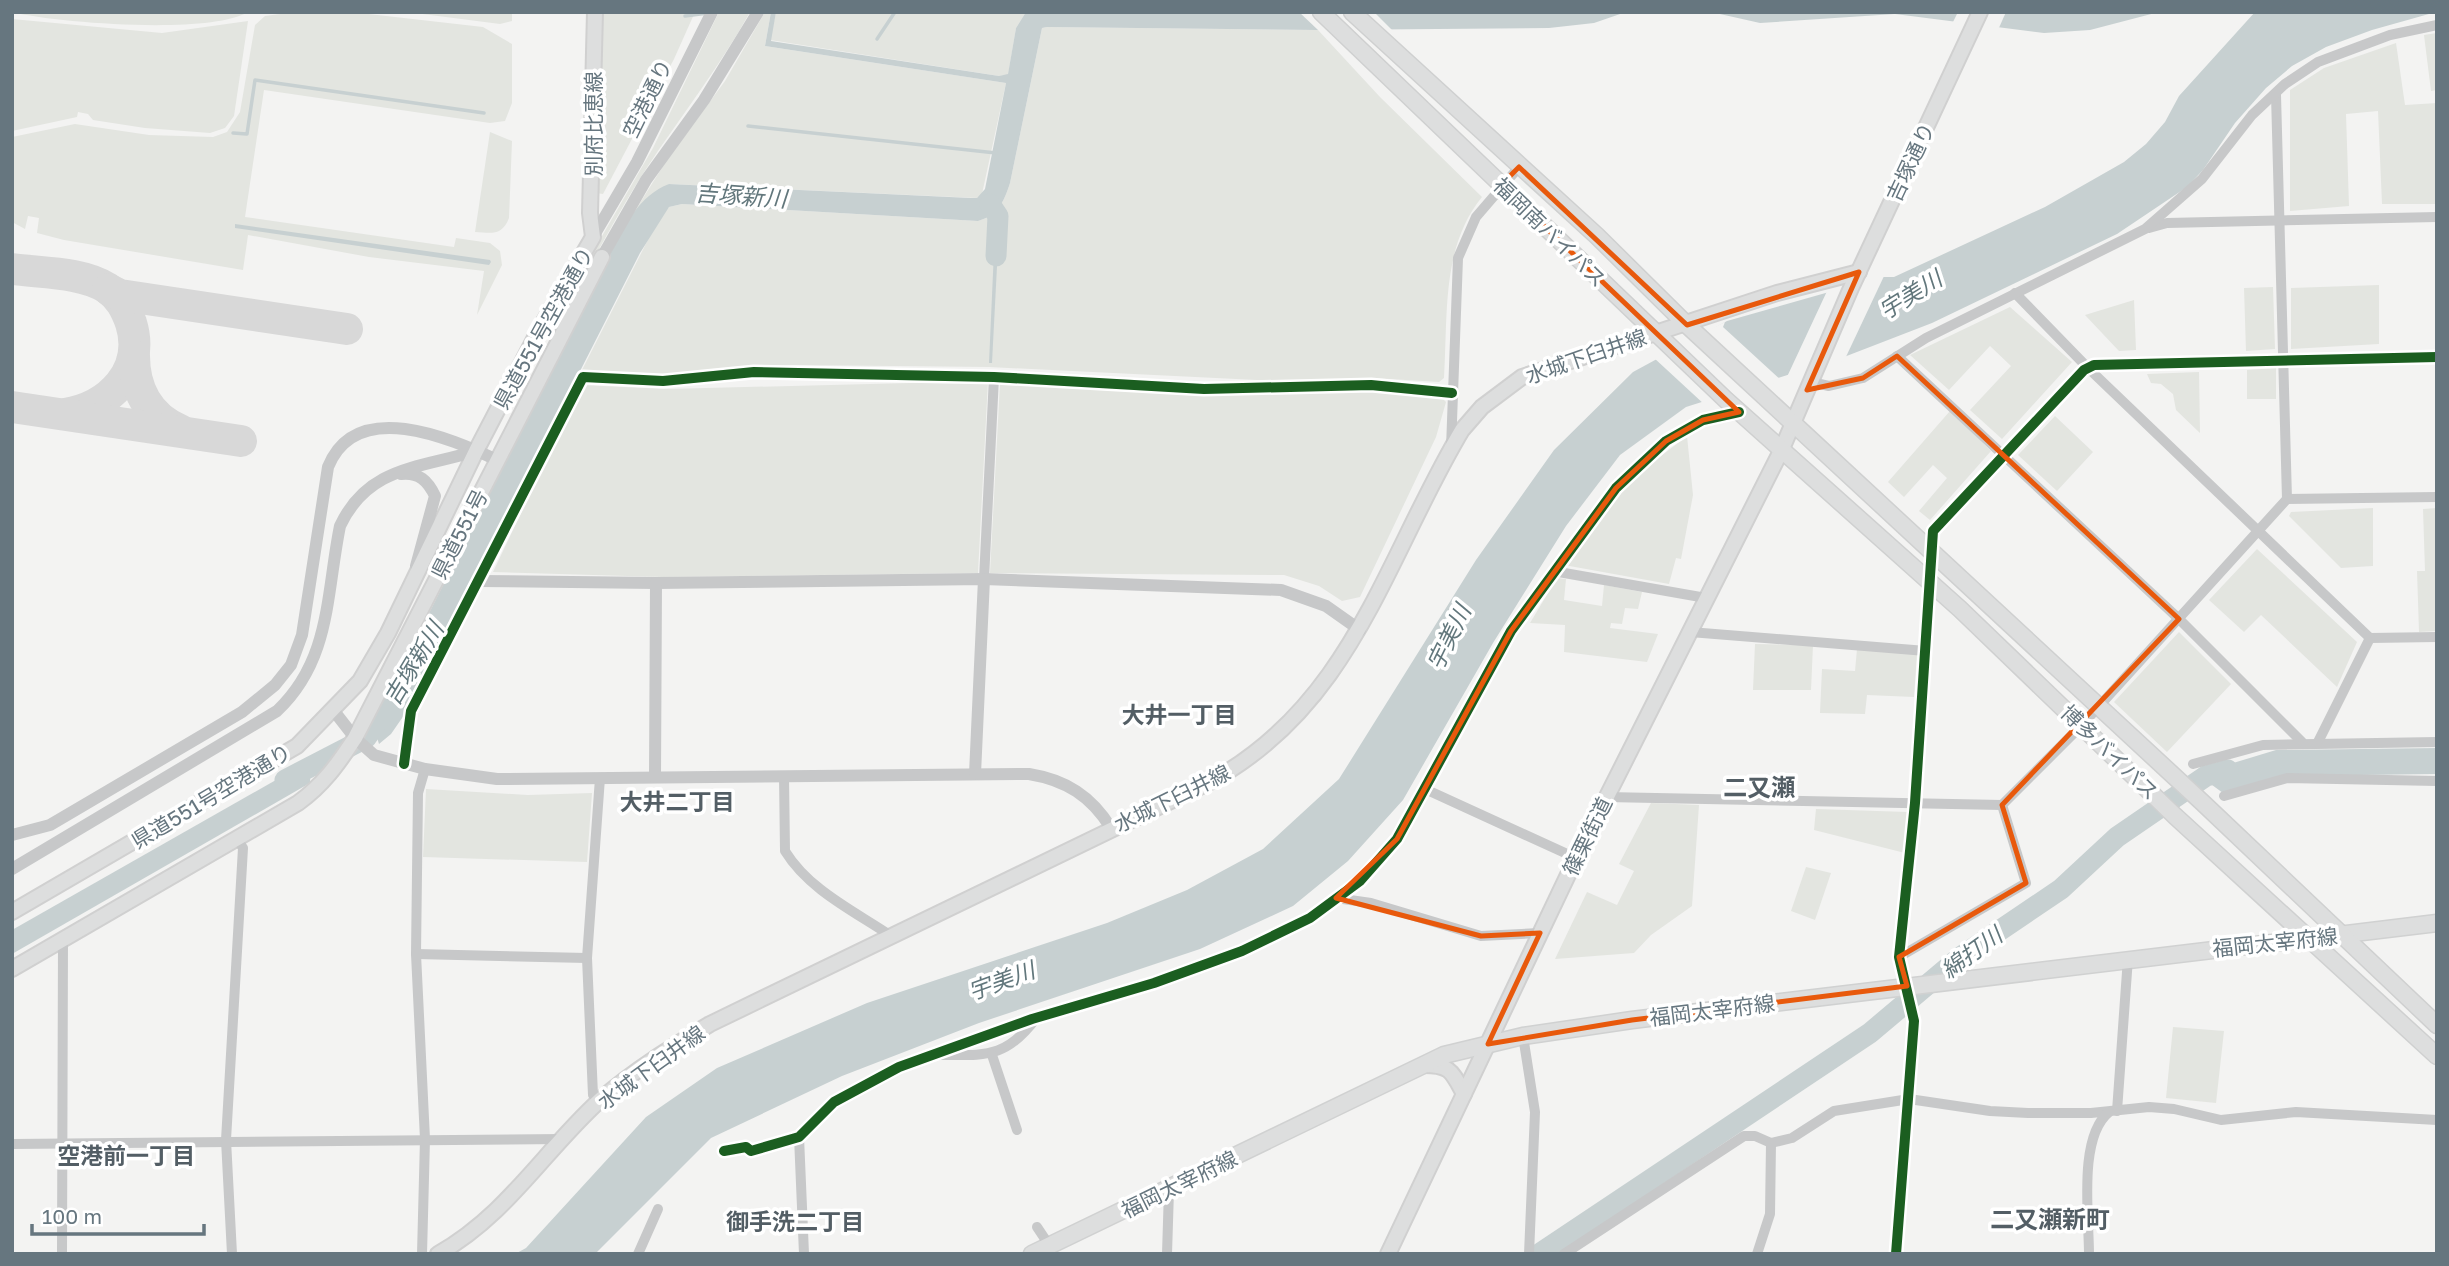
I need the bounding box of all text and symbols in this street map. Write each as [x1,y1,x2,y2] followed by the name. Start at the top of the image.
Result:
[617,55,677,141] street label: 空港通り
[580,72,606,177] street label: 別府比恵線
[1880,118,1940,206] street label: 吉塚通り
[1488,172,1612,292] street label: 福岡南バイパス
[694,178,791,212] water label: 吉塚新川
[488,242,598,414] street label: 県道551号空港通り
[1873,262,1949,324] water label: 宇美川
[1522,323,1650,389] street label: 水城下臼井線
[425,485,493,583] street label: 県道551号
[1420,597,1477,674] water label: 宇美川
[377,614,450,710] water label: 吉塚新川
[2056,699,2164,805] street label: 博多バイパス
[1122,700,1237,728] district label: 大井一丁目
[126,738,296,854] street label: 県道551号空港通り
[1110,759,1234,837] street label: 水城下臼井線
[1723,772,1795,801] district label: 二又瀬
[620,787,735,815] district label: 大井二丁目
[1557,793,1617,879] street label: 篠栗街道
[1935,919,2010,984] water label: 綿打川
[2211,922,2339,962] street label: 福岡太宰府線
[964,954,1041,1005] water label: 宇美川
[1648,989,1776,1031] street label: 福岡太宰府線
[592,1019,710,1115] street label: 水城下臼井線
[57,1141,195,1169] district label: 空港前一丁目
[1117,1145,1241,1223] street label: 福岡太宰府線
[32,1192,203,1236] scale bar
[42,1203,102,1229] text: 100 m
[1990,1204,2110,1233] district label: 二又瀬新町
[726,1207,864,1235] district label: 御手洗二丁目

